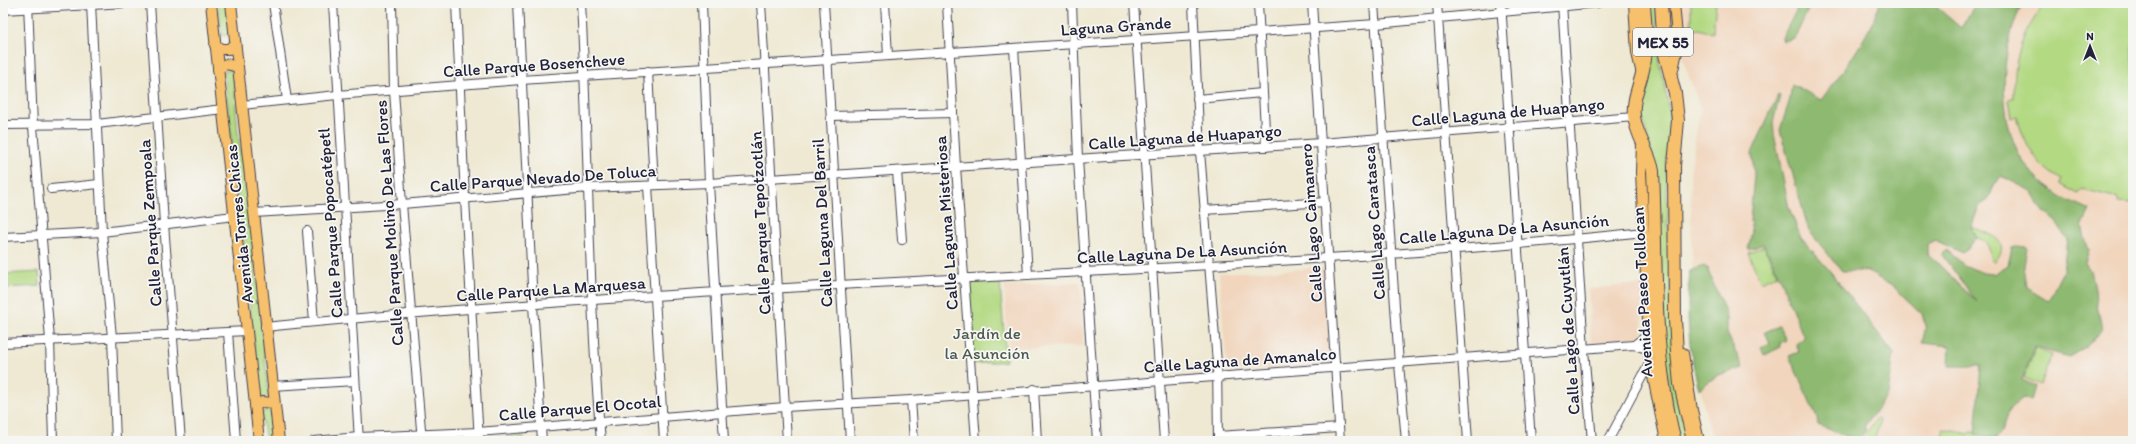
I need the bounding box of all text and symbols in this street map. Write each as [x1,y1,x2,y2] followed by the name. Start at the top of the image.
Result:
[1060,12,1172,40] street label: Laguna Grande
[2070,26,2110,66] north arrow
[1633,28,1693,56] road number: MEX 55
[2086,30,2094,43] text: N
[442,49,626,81] street label: Calle Parque Bosencheve
[1410,94,1606,130] street label: Calle Laguna de Huapango
[370,99,408,347] street label: Calle Parque Molino De Las Flores
[1088,120,1282,154] street label: Calle Laguna de Huapango
[313,127,347,319] street label: Calle Parque Popocatépetl
[745,130,775,315] street label: Calle Parque Tepotzotlán
[930,135,962,311] street label: Calle Laguna Misteriosa
[134,138,166,307] street label: Calle Parque Zempoala
[808,138,836,308] street label: Calle Laguna Del Barril
[221,143,257,305] street label: Avenida Torres Chicas
[1295,143,1327,303] street label: Calle Lago Caimanero
[1359,145,1389,301] street label: Calle Lago Caratasca
[429,160,657,196] street label: Calle Parque Nevado De Toluca
[1628,206,1656,378] street label: Avenida Paseo Tollocan
[1398,210,1610,248] street label: Calle Laguna De La Asunción
[1076,236,1288,267] street label: Calle Laguna De La Asunción
[1552,246,1584,416] street label: Calle Lago de Cuyutlán
[456,272,647,306] street label: Calle Parque La Marquesa
[945,323,1029,363] park label: Jardín de la Asunción
[1143,343,1337,377] street label: Calle Laguna de Amanalco
[498,391,662,425] street label: Calle Parque El Ocotal

